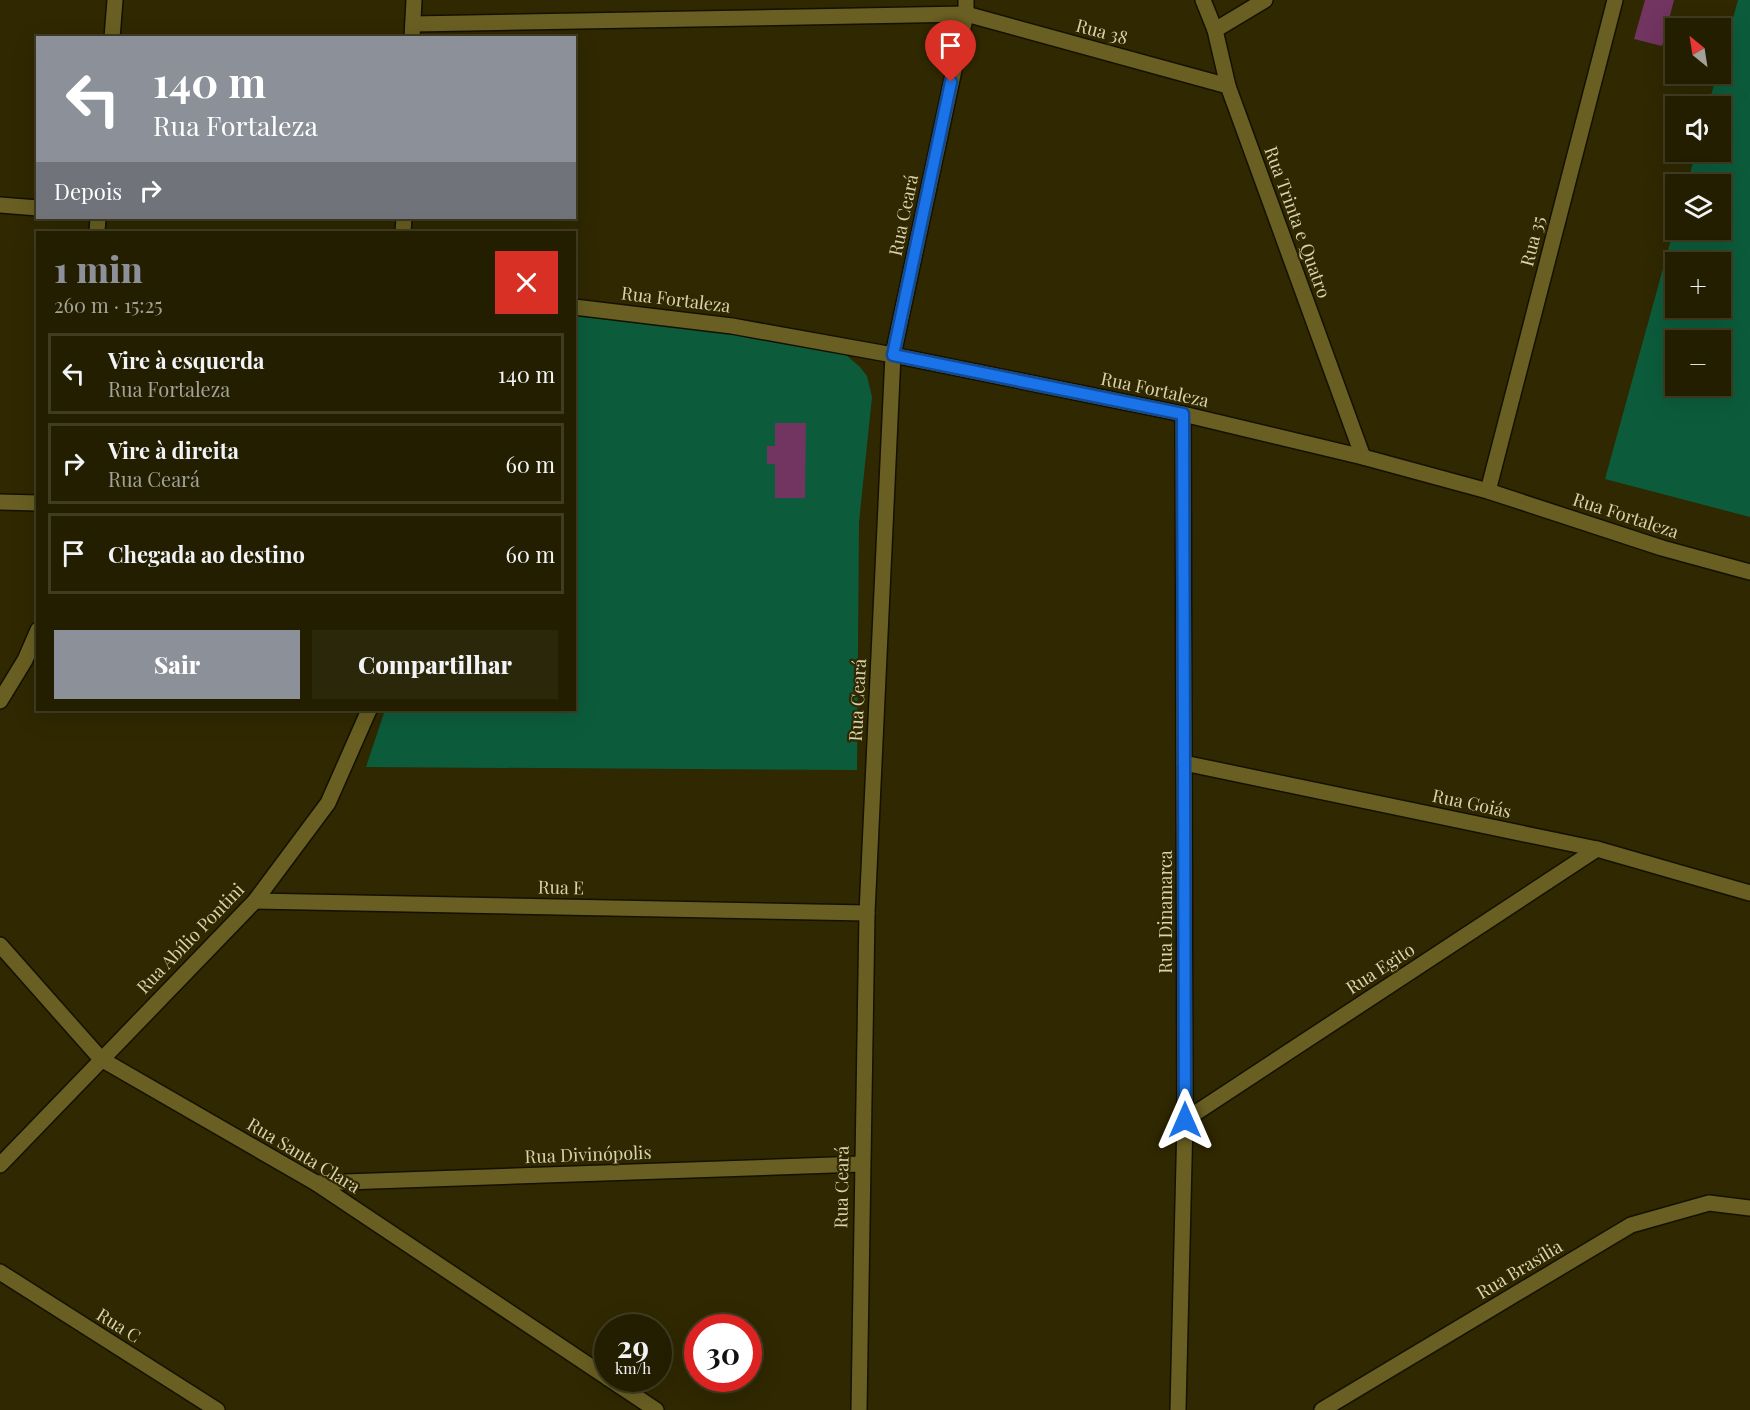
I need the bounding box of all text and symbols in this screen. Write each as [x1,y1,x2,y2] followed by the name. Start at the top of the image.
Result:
[1073,13,1131,49] street label: Rua 38
[1665,18,1731,84] north arrow
[1665,18,1731,396] map controls
[925,20,976,82] pin
[934,29,967,62] icon: arrive
[153,53,266,109] text: 140 m
[54,60,132,138] icon: left
[1665,96,1731,162] button: sound
[153,107,318,143] text: Rua Fortaleza
[1259,143,1337,301] street label: Rua Trinta e Quatro
[883,172,923,258] street label: Rua Ceará
[134,174,167,207] icon: right
[1665,174,1731,240] button: layers
[54,176,122,206] text: Depois
[1514,213,1550,269] street label: Rua 35
[54,244,143,292] text: 1 min
[495,251,558,314] button: close
[1665,252,1731,318] button: +
[620,280,732,318] street label: Rua Fortaleza
[54,291,163,318] text: 260 m · 15:25
[1665,330,1731,396] button: −
[108,345,265,375] text: Vire à esquerda
[57,357,90,390] icon: left
[498,359,555,389] text: 140 m
[1099,366,1211,412] street label: Rua Fortaleza
[108,375,230,402] text: Rua Fortaleza
[108,435,239,465] text: Vire à direita
[57,447,90,480] icon: right
[505,449,555,479] text: 60 m
[108,465,200,492] text: Rua Ceará
[1570,487,1682,543] street label: Rua Fortaleza
[57,537,90,570] icon: arrive
[108,539,305,569] text: Chegada ao destino
[505,539,555,569] text: 60 m
[54,630,300,699] button: Sair
[312,630,558,699] button: Compartilhar
[843,658,871,742] street label: Rua Ceará
[1430,783,1514,823] street label: Rua Goiás
[1153,850,1177,974] street label: Rua Dinamarca
[538,875,584,899] street label: Rua E
[131,878,249,998] street label: Rua Abílio Pontini
[1341,937,1419,999] street label: Rua Egito
[1153,1088,1217,1152] position arrow
[243,1112,365,1198] street label: Rua Santa Clara
[524,1140,652,1168] street label: Rua Divinópolis
[828,1145,854,1229] street label: Rua Ceará
[1472,1234,1566,1304] street label: Rua Brasília
[92,1302,146,1348] street label: Rua C
[684,1314,762,1392] speed limit sign: 30
[617,1326,649,1366] text: 29
[615,1358,651,1378] text: km/h

